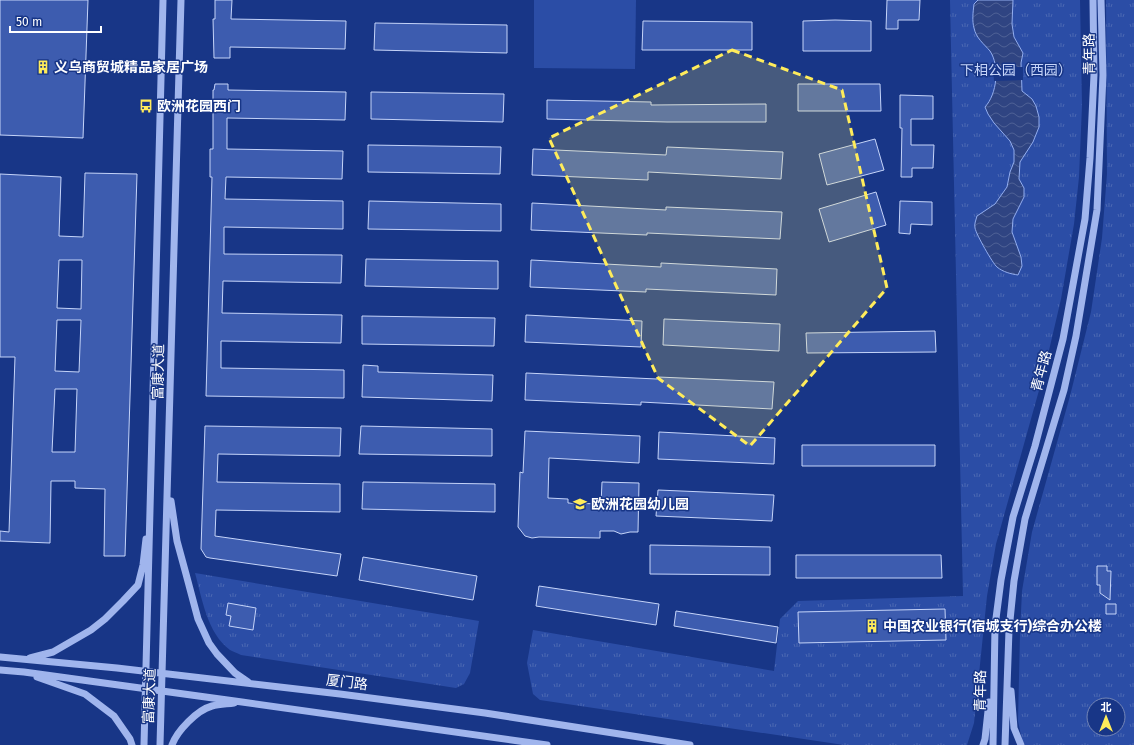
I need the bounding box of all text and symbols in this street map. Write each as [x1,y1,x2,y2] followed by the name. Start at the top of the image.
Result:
[10,8,101,34] scale bar
[16,15,42,29] text: 50 m
[1081,33,1098,75] street label: 青年路
[35,59,51,75] building icon: 义乌商贸城精品家居广场
[54,59,208,76] place label: 义乌商贸城精品家居广场
[960,62,1072,79] park label: 下相公园（西园）
[138,98,154,114] bus stop icon: 欧洲花园西门
[157,98,241,115] place label: 欧洲花园西门
[150,344,167,400] street label: 富康大道
[1028,349,1055,394] street label: 青年路
[572,496,588,512] school or university icon: 欧洲花园幼儿园
[591,496,689,513] place label: 欧洲花园幼儿园
[864,618,880,634] building icon: 中国农业银行(宿城支行)综合办公楼
[883,618,1102,635] place label: 中国农业银行(宿城支行)综合办公楼
[140,668,159,724] street label: 富康大道
[972,670,989,712] street label: 青年路
[325,672,369,693] street label: 厦门路
[1086,697,1126,737] north arrow
[1101,701,1112,714] text: 北

